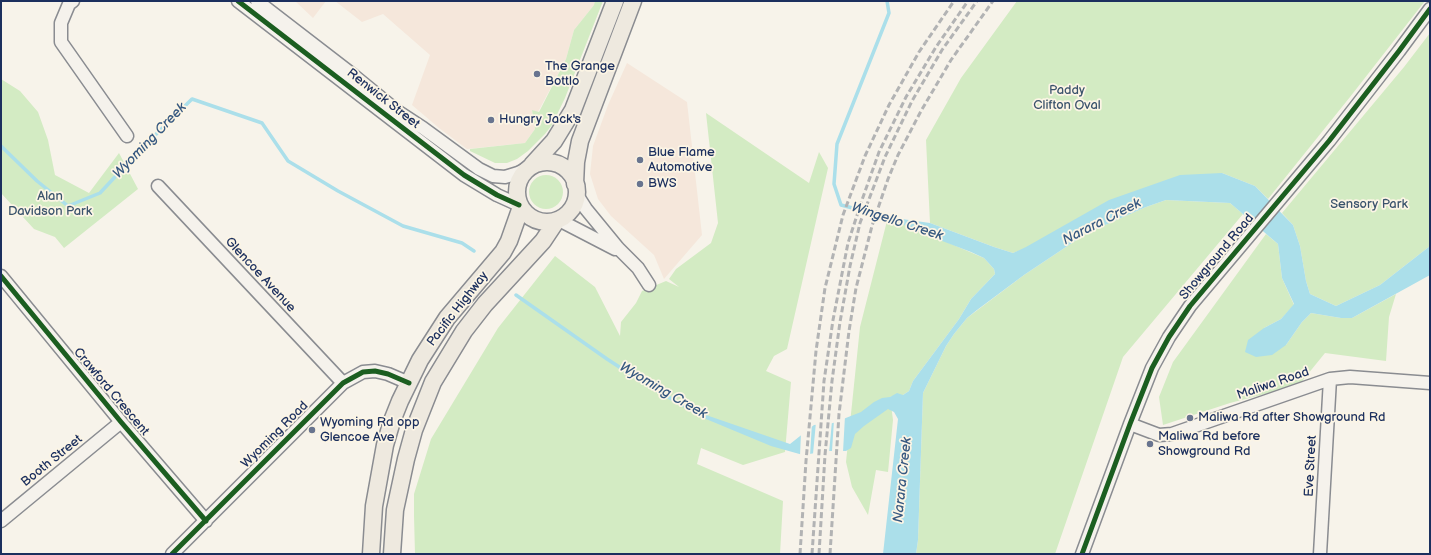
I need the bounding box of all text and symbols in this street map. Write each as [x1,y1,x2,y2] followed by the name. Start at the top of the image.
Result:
[545,59,615,90] place label: The Grange Bottlo
[343,66,423,132] street label: Renwick Street
[532,69,542,79] marker: The Grange Bottlo
[1033,83,1101,114] park label: Paddy Clifton Oval
[110,100,190,182] water label: Wyoming Creek
[499,112,581,128] place label: Hungry Jack's
[486,115,496,125] marker: Hungry Jack's
[648,145,715,176] place label: Blue Flame Automotive
[635,155,645,165] marker: Blue Flame Automotive
[648,176,677,192] place label: BWS
[635,179,645,189] marker: BWS
[8,189,92,220] park label: Alan Davidson Park
[1060,195,1144,249] water label: Narara Creek
[1330,197,1408,213] park label: Sensory Park
[849,199,945,245] water label: Wingello Creek
[1177,211,1257,303] street label: Showground Road
[221,234,299,316] street label: Glencoe Avenue
[424,268,492,350] street label: Pacific Highway
[70,345,152,439] street label: Crawford Crescent
[616,359,710,423] water label: Wyoming Creek
[1235,364,1311,404] street label: Maliwa Road
[238,398,312,472] street label: Wyoming Road
[1198,410,1386,426] place label: Maliwa Rd after Showground Rd
[1185,413,1195,423] marker: Maliwa Rd after Showground Rd
[320,415,419,446] place label: Wyoming Rd opp Glencoe Ave
[307,425,317,435] marker: Wyoming Rd opp Glencoe Ave
[1158,429,1260,460] place label: Maliwa Rd before Showground Rd
[18,432,86,490] street label: Booth Street
[1302,435,1320,497] street label: Eve Street
[890,436,916,524] water label: Narara Creek
[1145,439,1155,449] marker: Maliwa Rd before Showground Rd

